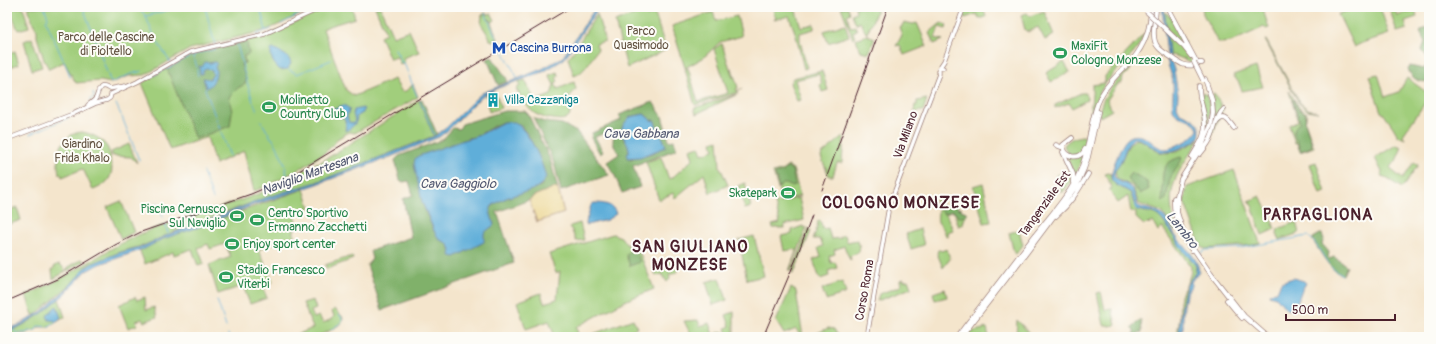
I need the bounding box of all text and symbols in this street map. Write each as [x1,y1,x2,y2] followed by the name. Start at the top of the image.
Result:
[613,24,669,53] park label: Parco Quasimodo
[58,30,154,59] park label: Parco delle Cascine di Pioltello
[1071,39,1162,68] place label: MaxiFit Cologno Monzese
[491,40,507,56] metro station icon: Cascina Burrona
[510,41,592,56] place label: Cascina Burrona
[1052,45,1068,61] sports icon: MaxiFit Cologno Monzese
[485,92,501,108] building icon: Villa Cazzaniga
[280,93,346,122] place label: Molinetto Country Club
[504,93,579,108] place label: Villa Cazzaniga
[261,99,277,115] sports icon: Molinetto Country Club
[890,109,922,161] street label: Via Milano
[603,126,680,142] water label: Cava Gabbana
[54,137,110,166] park label: Giardino Frida Khalo
[260,149,361,199] water label: Naviglio Martesana
[1016,168,1074,240] street label: Tangenziale Est
[420,176,497,192] water label: Cava Gaggiolo
[780,185,796,201] sports icon: Skatepark
[728,186,777,201] place label: Skatepark
[822,193,980,213] district label: COLOGNO MONZESE
[140,202,227,231] place label: Piscina Cernusco Sul Naviglio
[1263,205,1373,225] district label: PARPAGLIONA
[268,206,367,235] place label: Centro Sportivo Ermanno Zacchetti
[229,208,245,224] sports icon: Piscina Cernusco Sul Naviglio
[1163,208,1202,253] water label: Lambro
[249,212,265,228] sports icon: Centro Sportivo Ermanno Zacchetti
[224,236,240,252] sports icon: Enjoy sport center
[243,237,336,252] place label: Enjoy sport center
[632,237,748,275] district label: SAN GIULIANO MONZESE
[852,258,878,322] street label: Corso Roma
[237,263,325,292] place label: Stadio Francesco Viterbi
[218,269,234,285] sports icon: Stadio Francesco Viterbi
[1286,296,1395,322] scale bar
[1292,303,1329,318] text: 500 m

